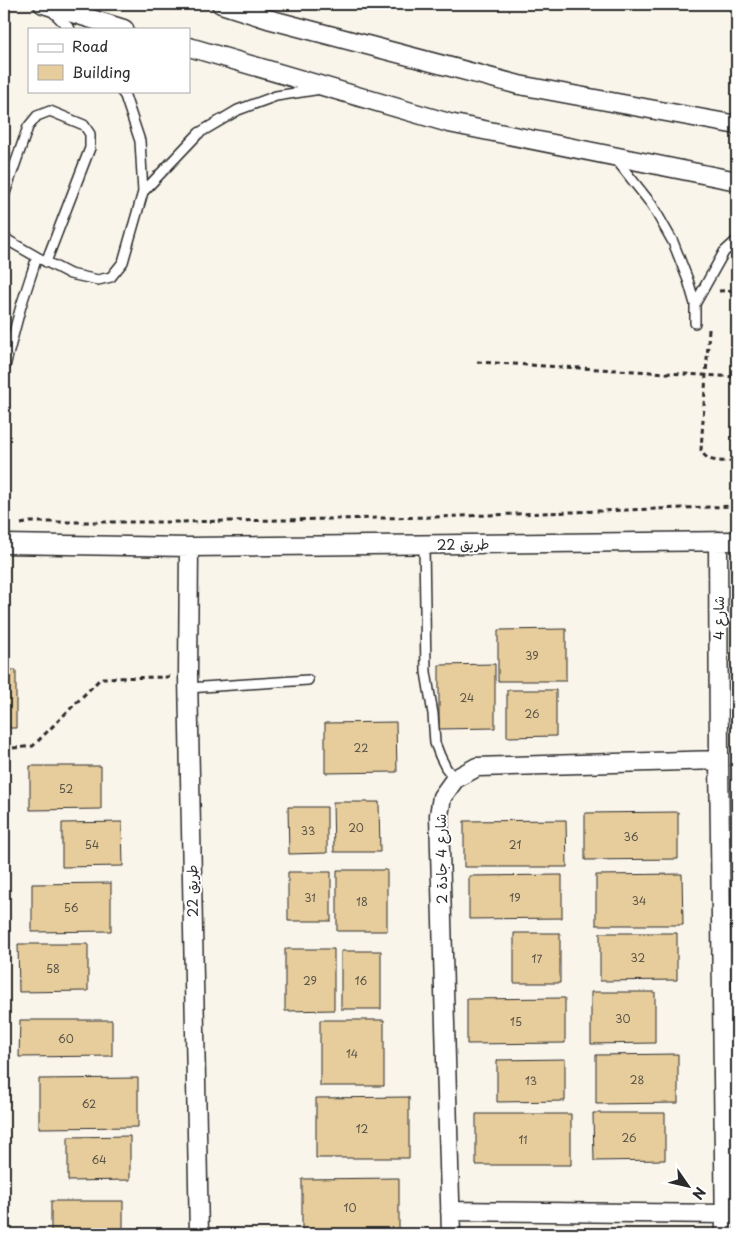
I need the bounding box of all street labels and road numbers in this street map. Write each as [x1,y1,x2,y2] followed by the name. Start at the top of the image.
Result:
[436,533,490,555] street label: طريق 22
[708,596,729,640] street label: شارع 4
[430,814,452,904] street label: شارع 4 جادة 2
[181,864,203,918] street label: طريق 22

